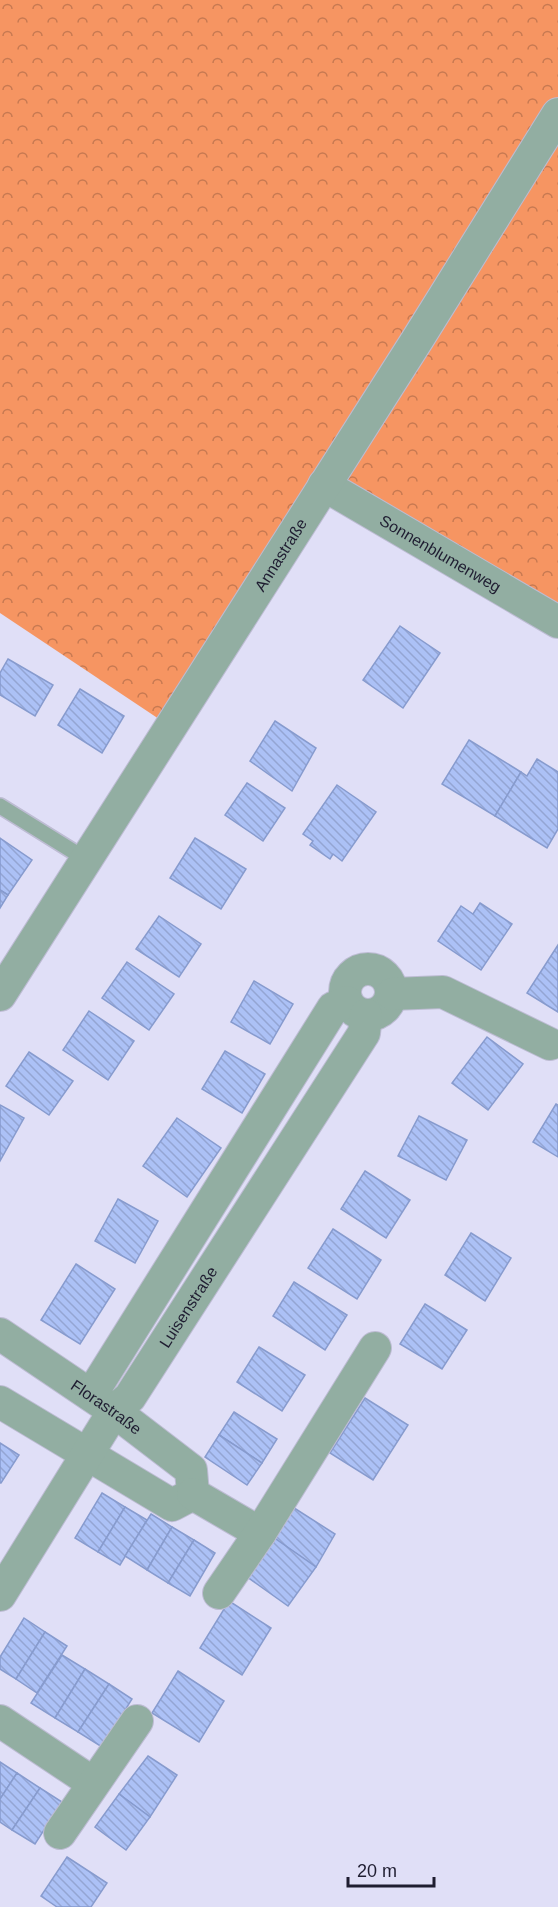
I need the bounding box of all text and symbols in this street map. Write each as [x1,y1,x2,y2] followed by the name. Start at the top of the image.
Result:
[377,512,504,596] street label: Sonnenblumenweg
[251,515,310,594] street label: Annastraße
[156,1263,221,1351] street label: Luisenstraße
[68,1377,145,1438] street label: Florastraße
[348,1850,434,1888] scale bar
[357,1861,397,1881] text: 20 m

